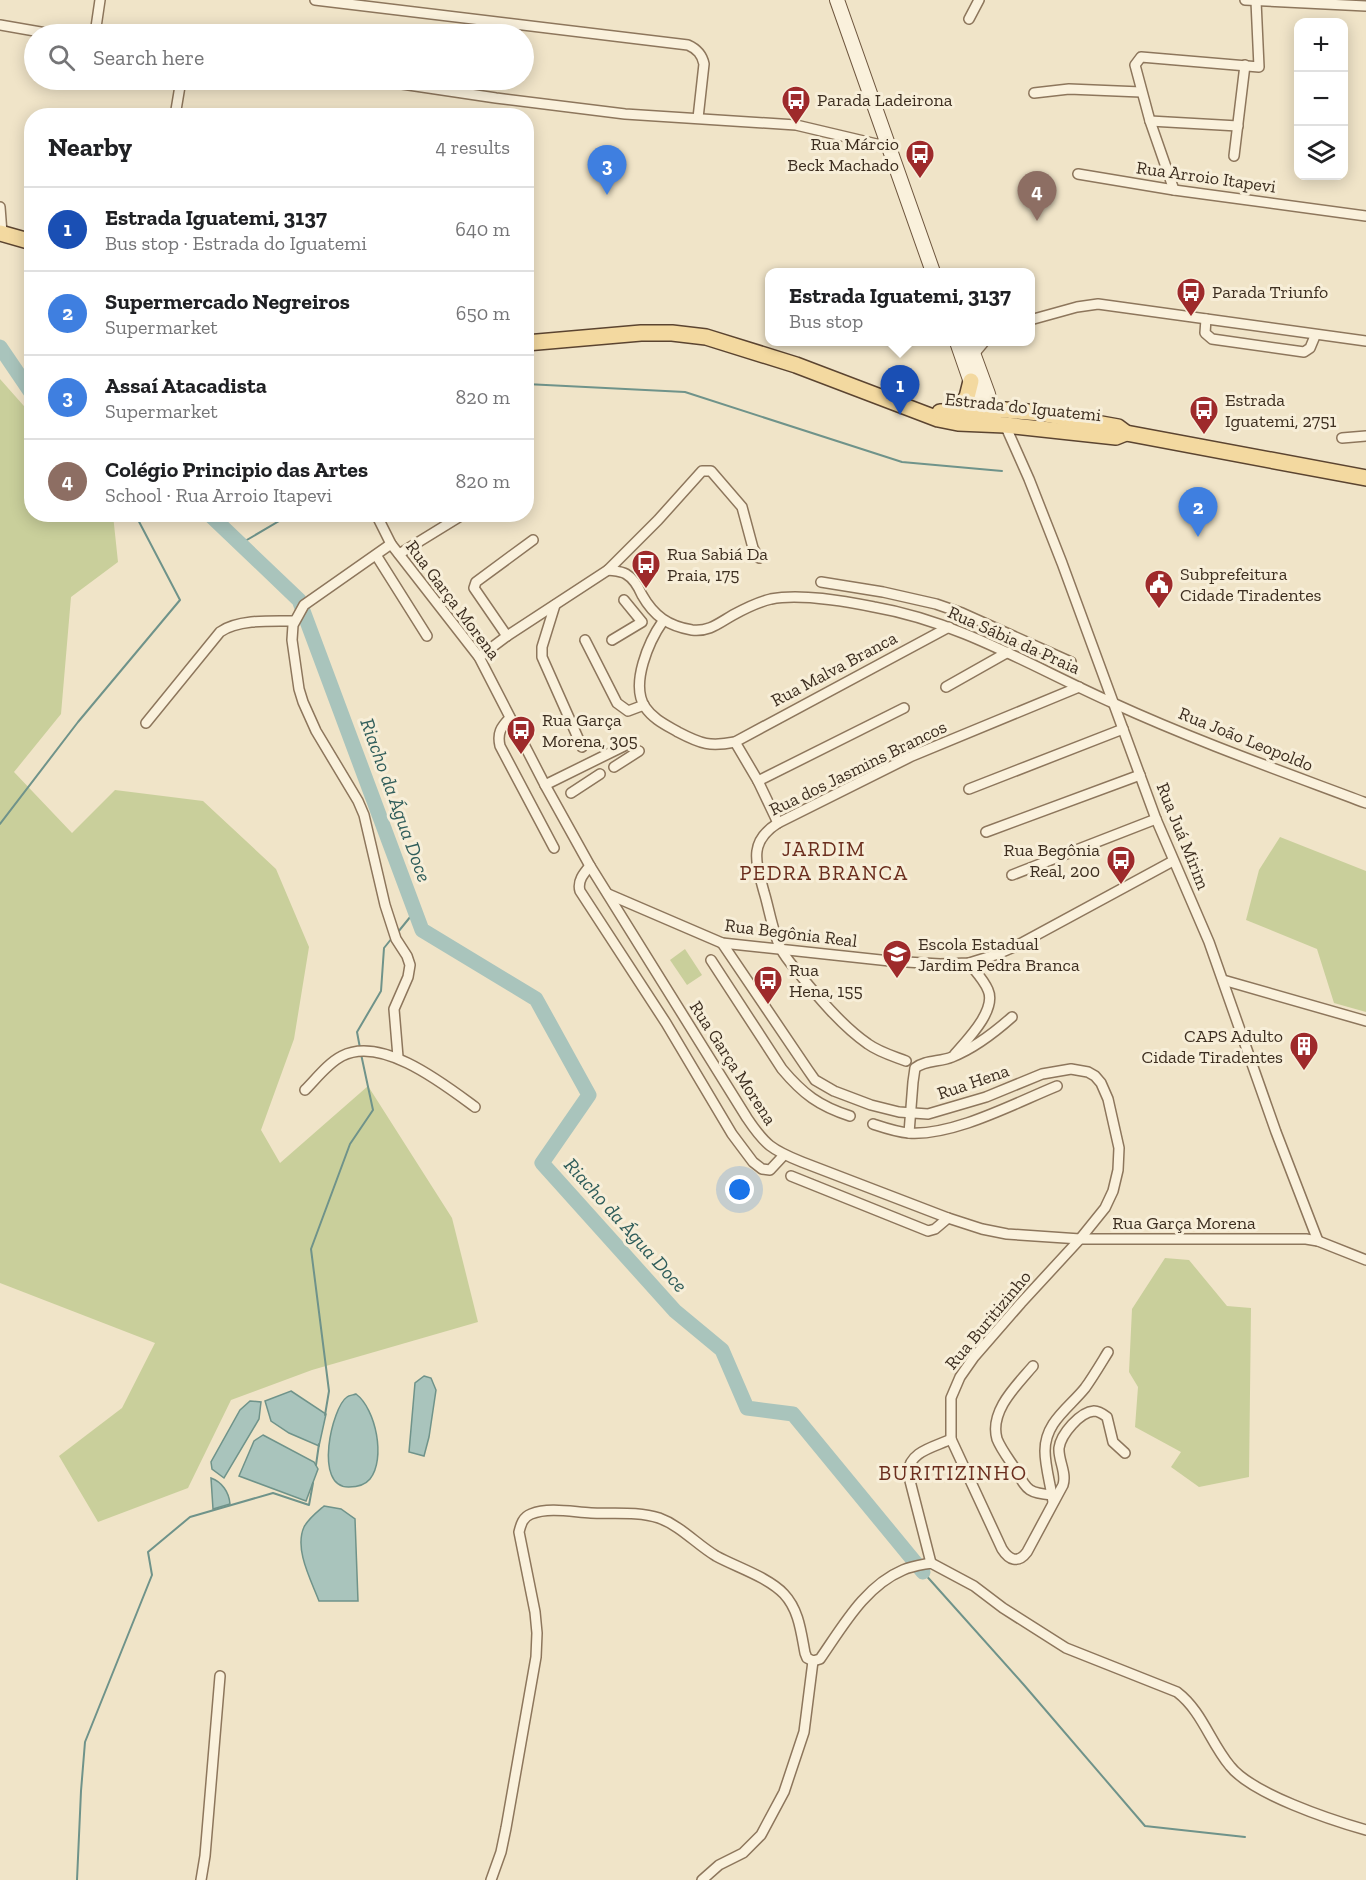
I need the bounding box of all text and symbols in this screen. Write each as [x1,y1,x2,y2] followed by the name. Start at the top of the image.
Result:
[1294,18,1348,180] map controls
[1294,18,1348,72] button: +
[24,24,534,90] search box
[45,41,78,74] icon: search
[93,44,204,71] text: Search here
[1294,72,1348,126] button: −
[780,84,812,126] bus stop icon: Parada Ladeirona
[817,89,953,111] place label: Parada Ladeirona
[1294,126,1348,180] button: layers
[48,131,132,163] text: Nearby
[787,133,899,176] place label: Rua Márcio Beck Machado
[435,135,510,159] text: 4 results
[904,138,936,180] bus stop icon: Rua Márcio Beck Machado
[588,146,626,195] pin: 3
[1135,156,1277,198] street label: Rua Arroio Itapevi
[1018,172,1056,221] pin: 4
[105,204,327,231] text: Estrada Iguatemi, 3137
[63,217,72,241] text: 1
[455,217,510,241] text: 640 m
[105,231,367,255] text: Bus stop · Estrada do Iguatemi
[765,268,1035,346] popup
[1175,276,1207,318] bus stop icon: Parada Triunfo
[1212,281,1328,303] place label: Parada Triunfo
[789,282,1011,309] text: Estrada Iguatemi, 3137
[105,288,350,315] text: Supermercado Negreiros
[62,301,73,325] text: 2
[456,301,510,325] text: 650 m
[789,309,863,333] text: Bus stop
[105,315,218,339] text: Supermarket
[880,366,920,415] pin: 1
[105,372,267,399] text: Assaí Atacadista
[62,385,73,409] text: 3
[456,385,510,409] text: 820 m
[944,388,1102,426] street label: Estrada do Iguatemi
[1225,389,1336,432] place label: Estrada Iguatemi, 2751
[1188,394,1220,436] bus stop icon: Estrada Iguatemi, 2751
[105,399,218,423] text: Supermarket
[105,456,368,483] text: Colégio Principio das Artes
[62,469,73,493] text: 4
[456,469,510,493] text: 820 m
[105,483,332,507] text: School · Rua Arroio Itapevi
[1178,488,1218,537] pin: 2
[401,536,505,664] street label: Rua Garça Morena
[667,543,768,586] place label: Rua Sabiá Da Praia, 175
[630,548,662,590] bus stop icon: Rua Sabiá Da Praia, 175
[1180,563,1322,606] place label: Subprefeitura Cidade Tiradentes
[1143,568,1175,610] public building icon: Subprefeitura Cidade Tiradentes
[944,601,1084,679] street label: Rua Sábia da Praia
[767,626,901,711] street label: Rua Malva Branca
[1175,702,1317,776] street label: Rua João Leopoldo
[542,709,638,752] place label: Rua Garça Morena, 305
[505,714,537,756] bus stop icon: Rua Garça Morena, 305
[355,715,437,885] water label: Riacho da Água Doce
[766,715,950,821] street label: Rua dos Jasmins Brancos
[1152,779,1215,893] street label: Rua Juá Mirim
[739,836,909,885] district label: JARDIM PEDRA BRANCA
[1004,839,1100,882] place label: Rua Begônia Real, 200
[1105,844,1137,886] bus stop icon: Rua Begônia Real, 200
[723,914,859,952] street label: Rua Begônia Real
[918,933,1080,976] place label: Escola Estadual Jardim Pedra Branca
[881,938,913,980] school or university icon: Escola Estadual Jardim Pedra Branca
[789,959,863,1002] place label: Rua Hena, 155
[752,964,784,1006] bus stop icon: Rua Hena, 155
[685,997,781,1129] street label: Rua Garça Morena
[1142,1025,1283,1068] place label: CAPS Adulto Cidade Tiradentes
[1288,1030,1320,1072] building icon: CAPS Adulto Cidade Tiradentes
[934,1059,1012,1105] street label: Rua Hena
[559,1153,693,1297] water label: Riacho da Água Doce
[725,1175,754,1204] your location
[1112,1212,1256,1234] street label: Rua Garça Morena
[940,1266,1036,1374] street label: Rua Buritizinho
[879,1460,1027,1485] district label: BURITIZINHO

